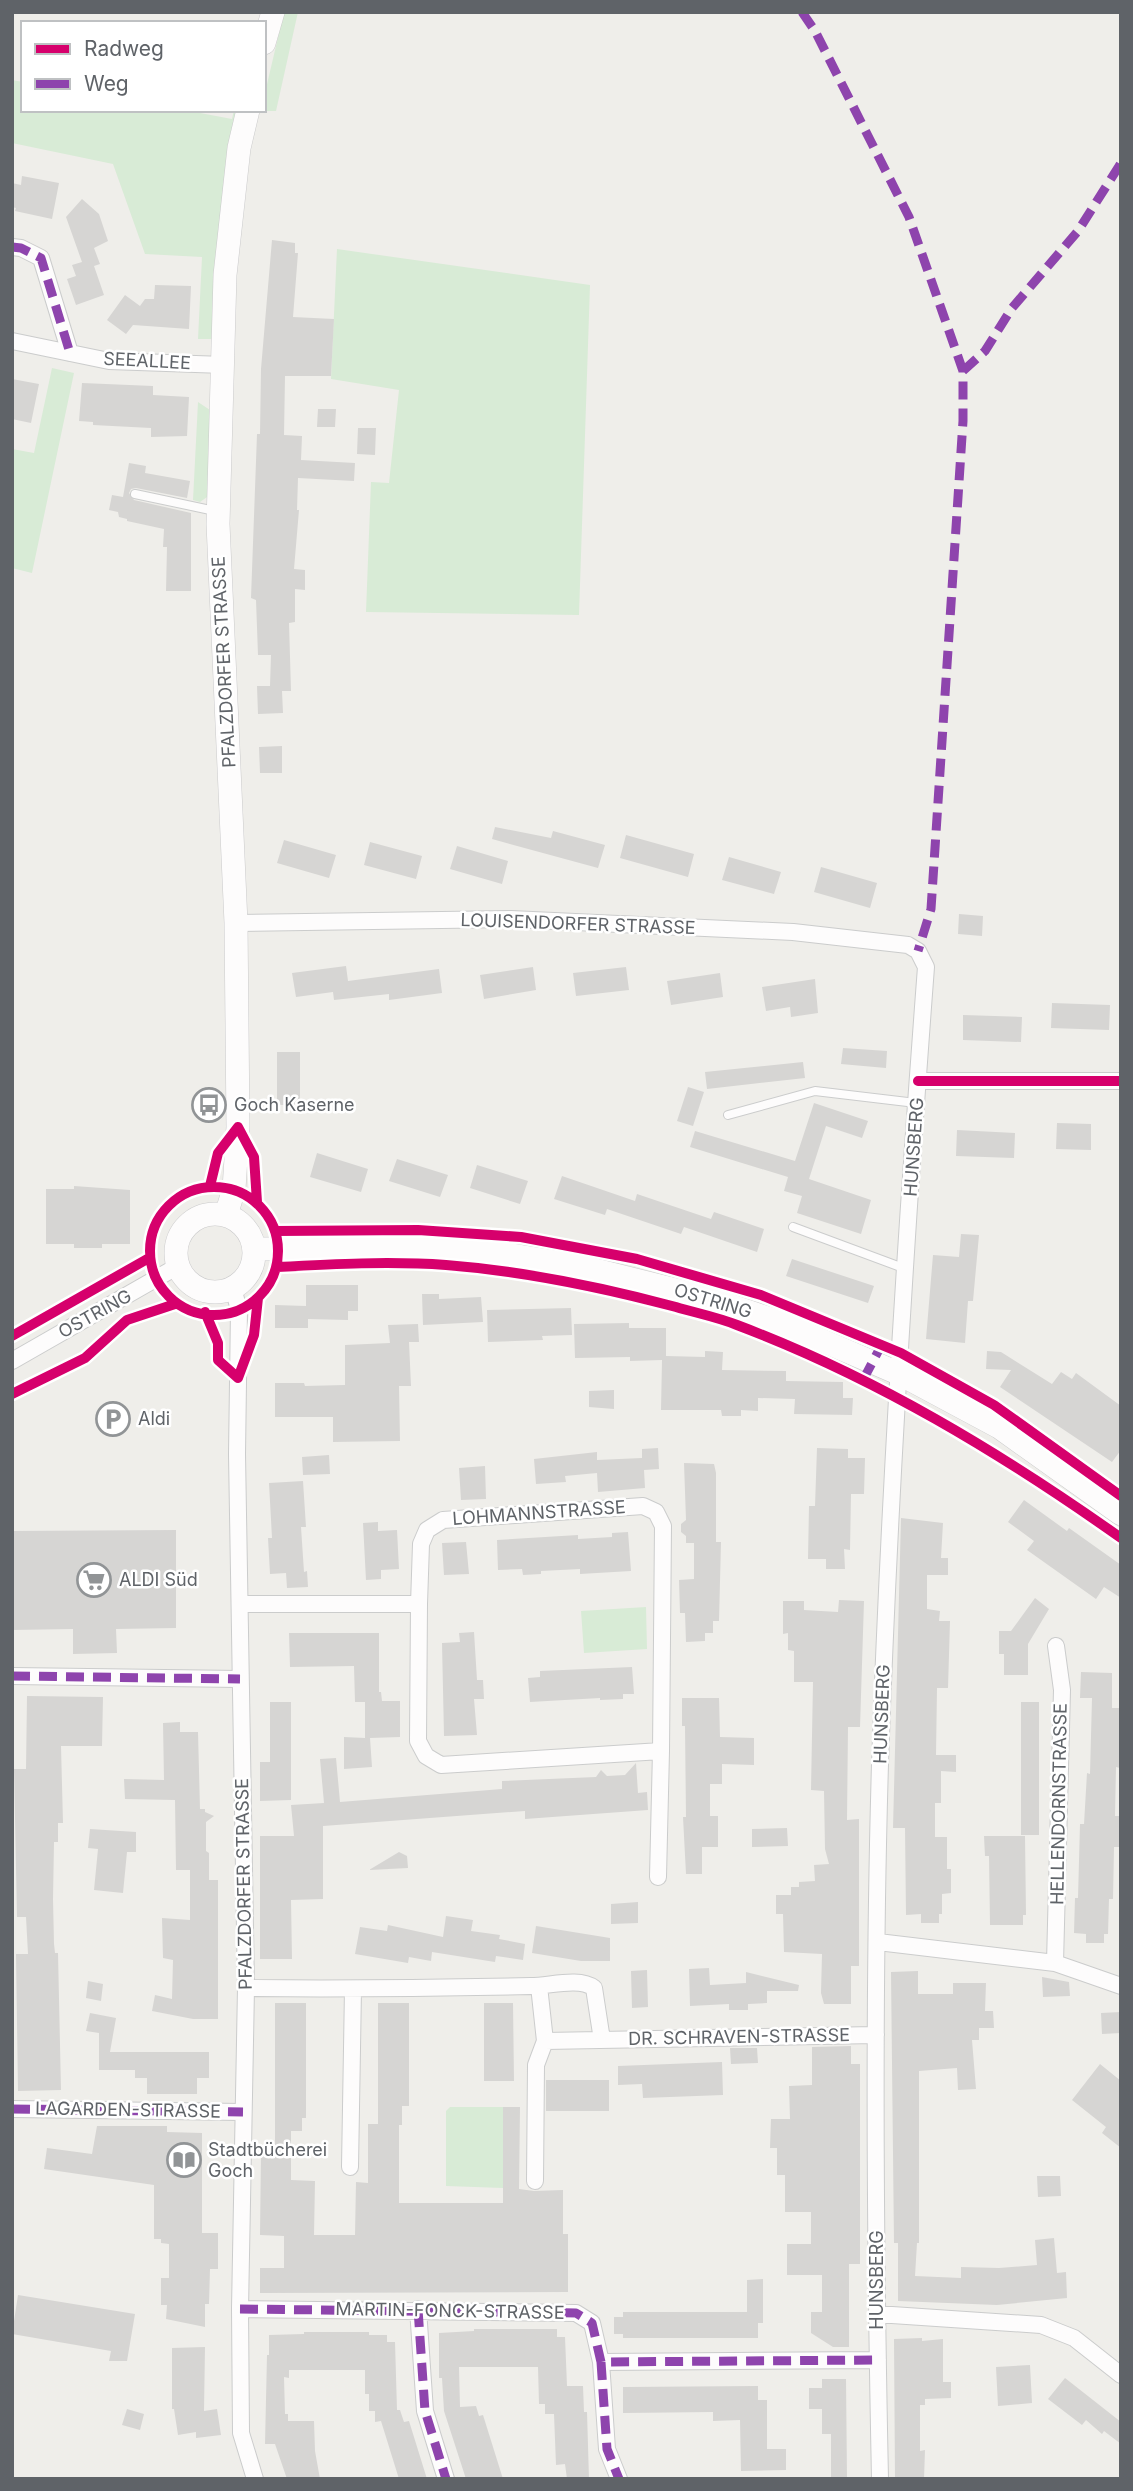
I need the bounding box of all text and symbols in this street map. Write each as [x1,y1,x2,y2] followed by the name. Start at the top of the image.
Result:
[21,21,266,112] legend
[84,36,164,61] text: Radweg
[84,71,129,96] text: Weg
[103,348,191,373] street label: SEEALLEE
[207,556,240,768] street label: PFALZDORFER STRASSE
[460,909,696,938] street label: LOUISENDORFER STRASSE
[190,1086,228,1124] bus stop icon: Goch Kaserne
[234,1094,355,1115] place label: Goch Kaserne
[900,1097,927,1197] street label: HUNSBERG
[672,1279,755,1322] street label: OSTRING
[55,1285,135,1342] street label: OSTRING
[94,1400,132,1438] parking icon: Aldi
[138,1408,170,1429] place label: Aldi
[452,1496,626,1529] street label: LOHMANNSTRASSE
[75,1561,113,1599] supermarket icon: ALDI Süd
[119,1569,198,1590] place label: ALDI Süd
[869,1664,894,1764] street label: HUNSBERG
[1046,1703,1071,1905] street label: HELLENDORNSTRASSE
[231,1778,256,1990] street label: PFALZDORFER STRASSE
[628,2024,850,2049] street label: DR. SCHRAVEN-STRASSE
[35,2097,221,2122] street label: LAGARDEN-STRASSE
[208,2139,327,2181] place label: Stadtbücherei Goch
[165,2141,203,2179] library icon: Stadtbücherei Goch
[866,2230,887,2330] street label: HUNSBERG
[335,2298,565,2323] street label: MARTIN-FONCK-STRASSE

